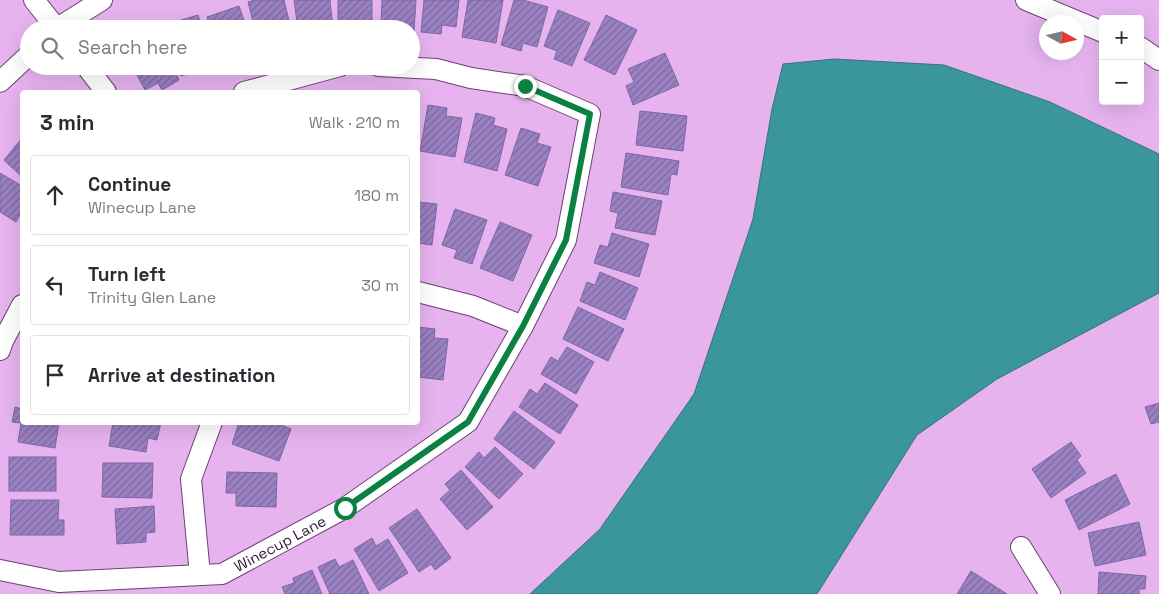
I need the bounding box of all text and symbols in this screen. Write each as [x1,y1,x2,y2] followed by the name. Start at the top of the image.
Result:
[1039,15,1084,60] north arrow
[1099,15,1144,105] map controls
[1099,15,1144,60] button: +
[20,20,420,75] search box
[38,34,66,62] icon: search
[78,35,188,60] text: Search here
[1099,60,1144,105] button: −
[514,75,537,98] route end
[40,109,95,136] text: 3 min
[309,112,400,133] text: Walk · 210 m
[88,172,171,197] text: Continue
[41,181,69,209] icon: ahead
[354,185,399,206] text: 180 m
[88,197,196,218] text: Winecup Lane
[88,262,166,287] text: Turn left
[41,271,69,299] icon: left
[361,275,399,296] text: 30 m
[88,287,216,308] text: Trinity Glen Lane
[41,361,69,389] icon: arrive
[88,363,276,388] text: Arrive at destination
[334,497,357,520] route start
[231,511,329,575] street label: Winecup Lane

